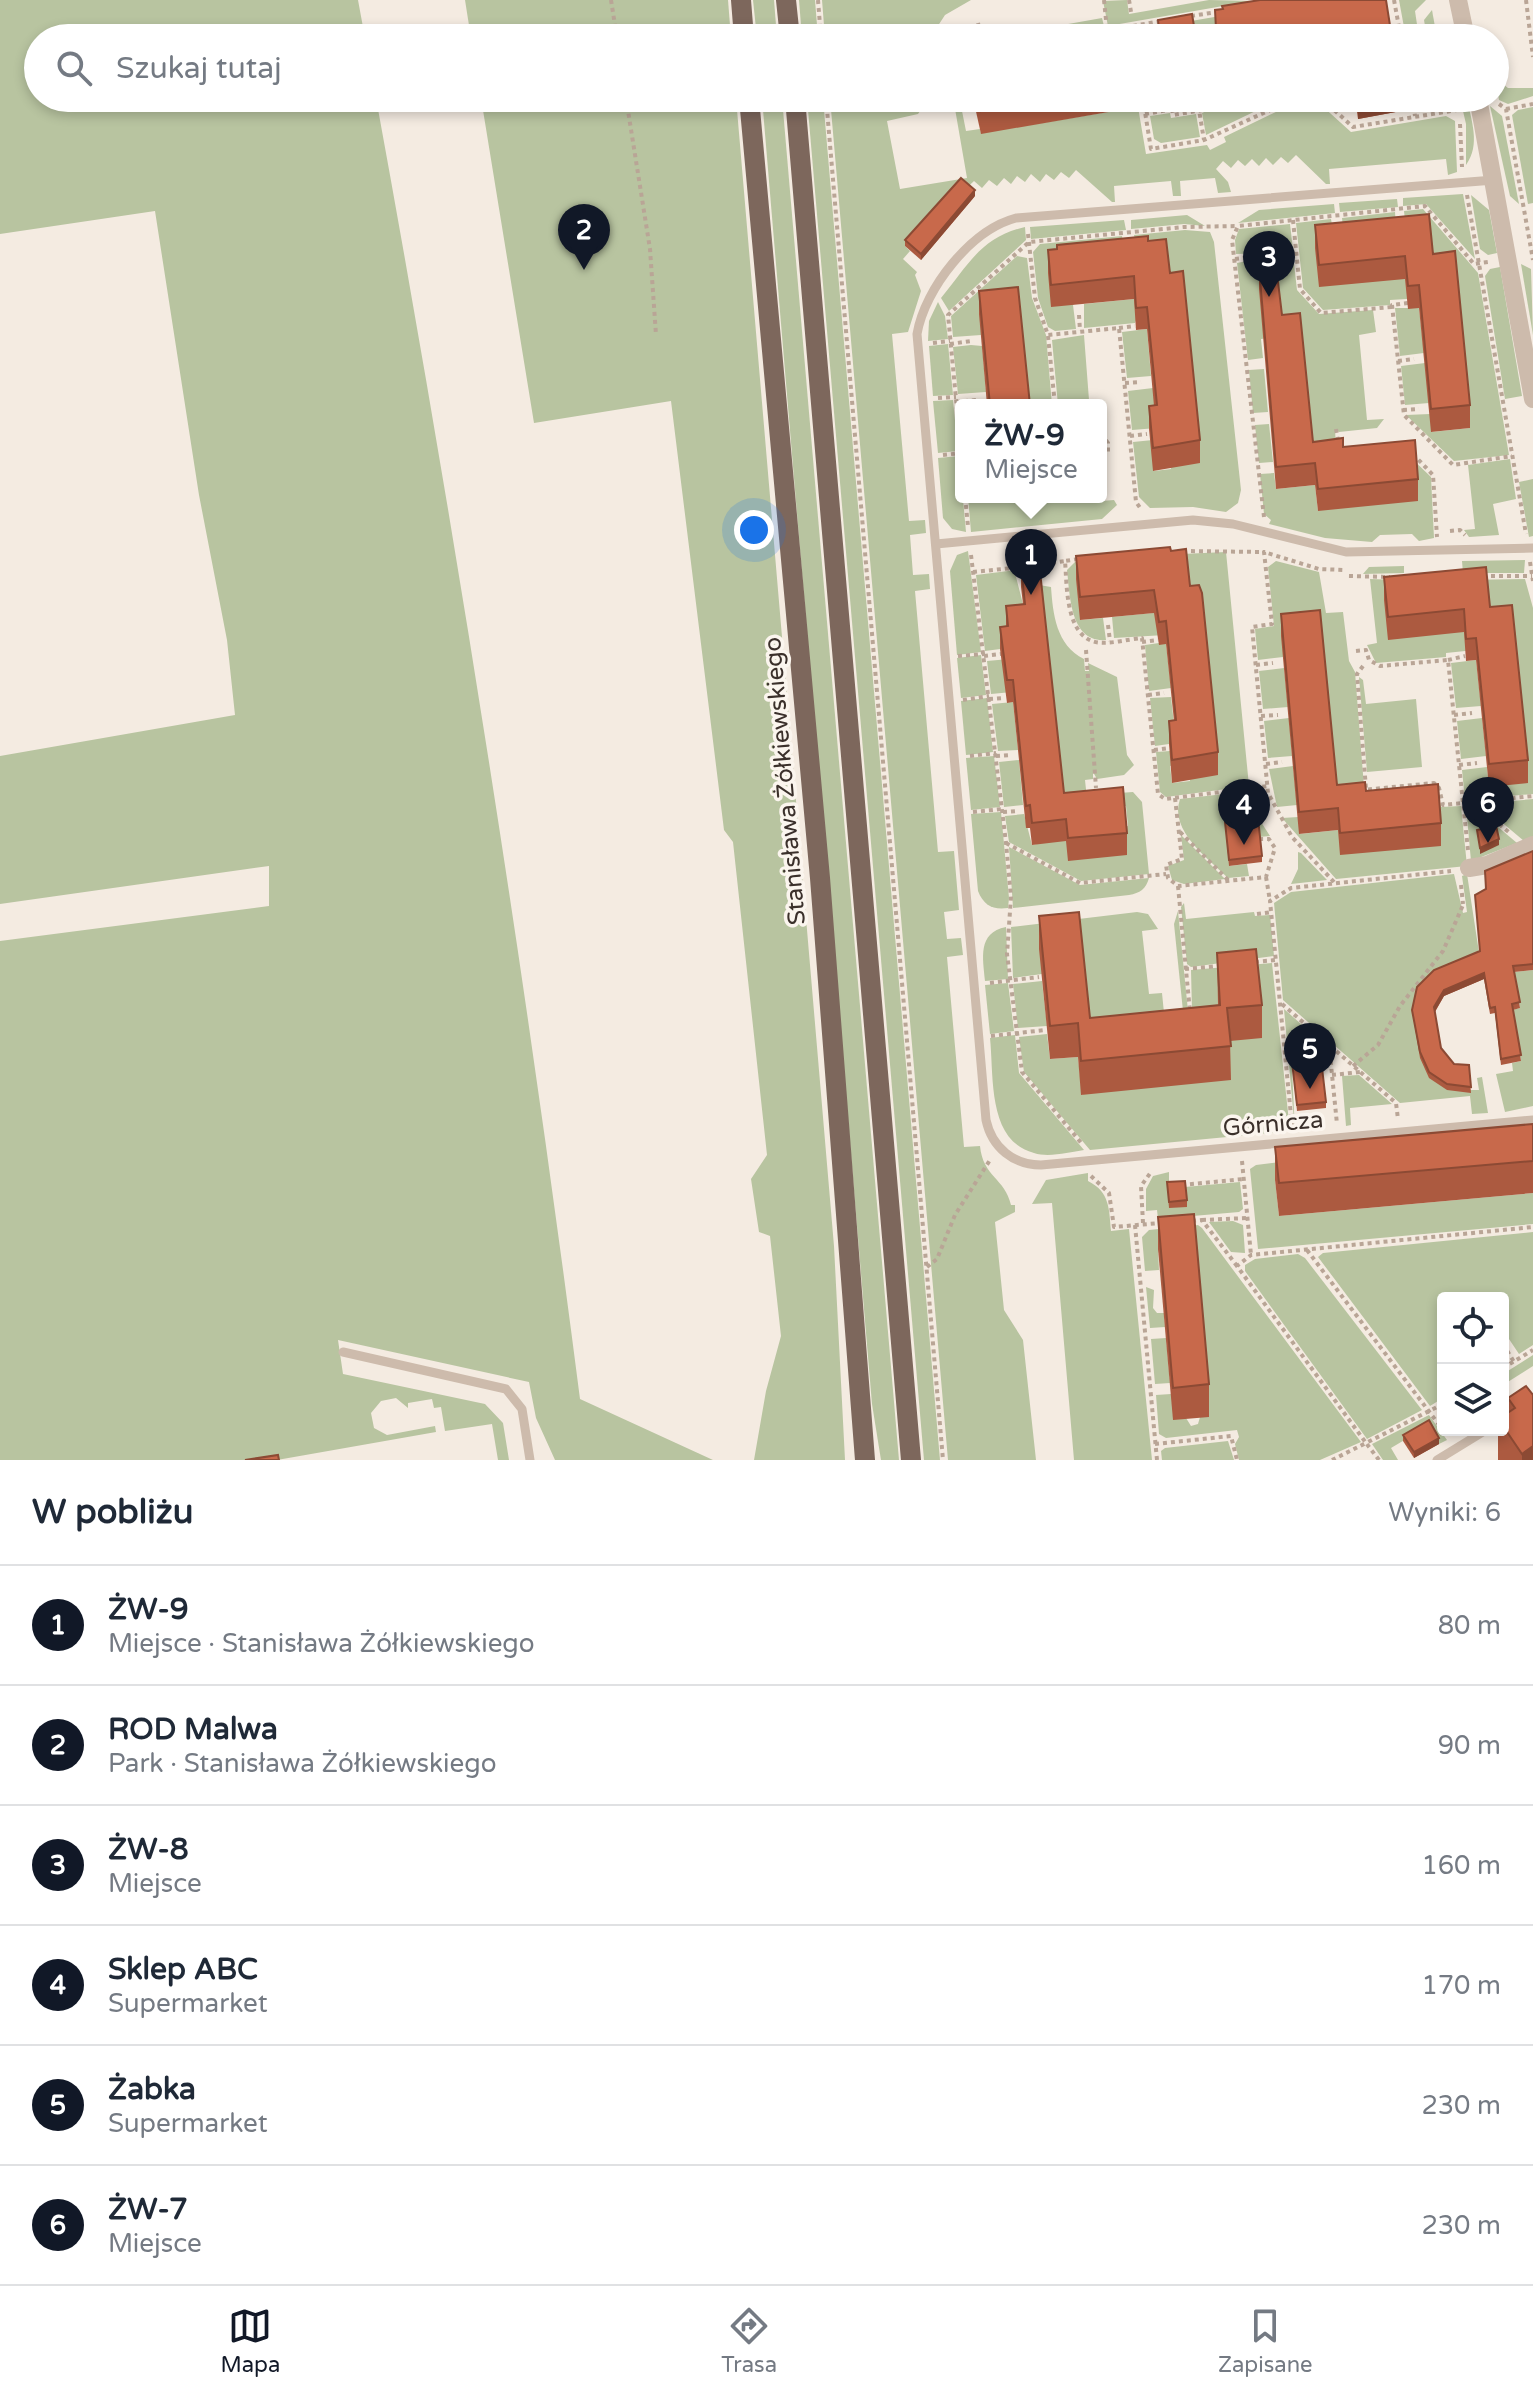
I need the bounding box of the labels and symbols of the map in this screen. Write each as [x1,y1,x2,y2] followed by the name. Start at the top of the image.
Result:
[558,204,610,270] pin: 2
[1243,231,1295,297] pin: 3
[734,510,774,550] your location
[1005,529,1057,595] pin: 1
[758,636,812,926] street label: Stanisława Żółkiewskiego
[1462,777,1514,843] pin: 6
[1218,779,1270,845] pin: 4
[1284,1023,1336,1089] pin: 5
[1222,1105,1324,1143] street label: Górnicza

